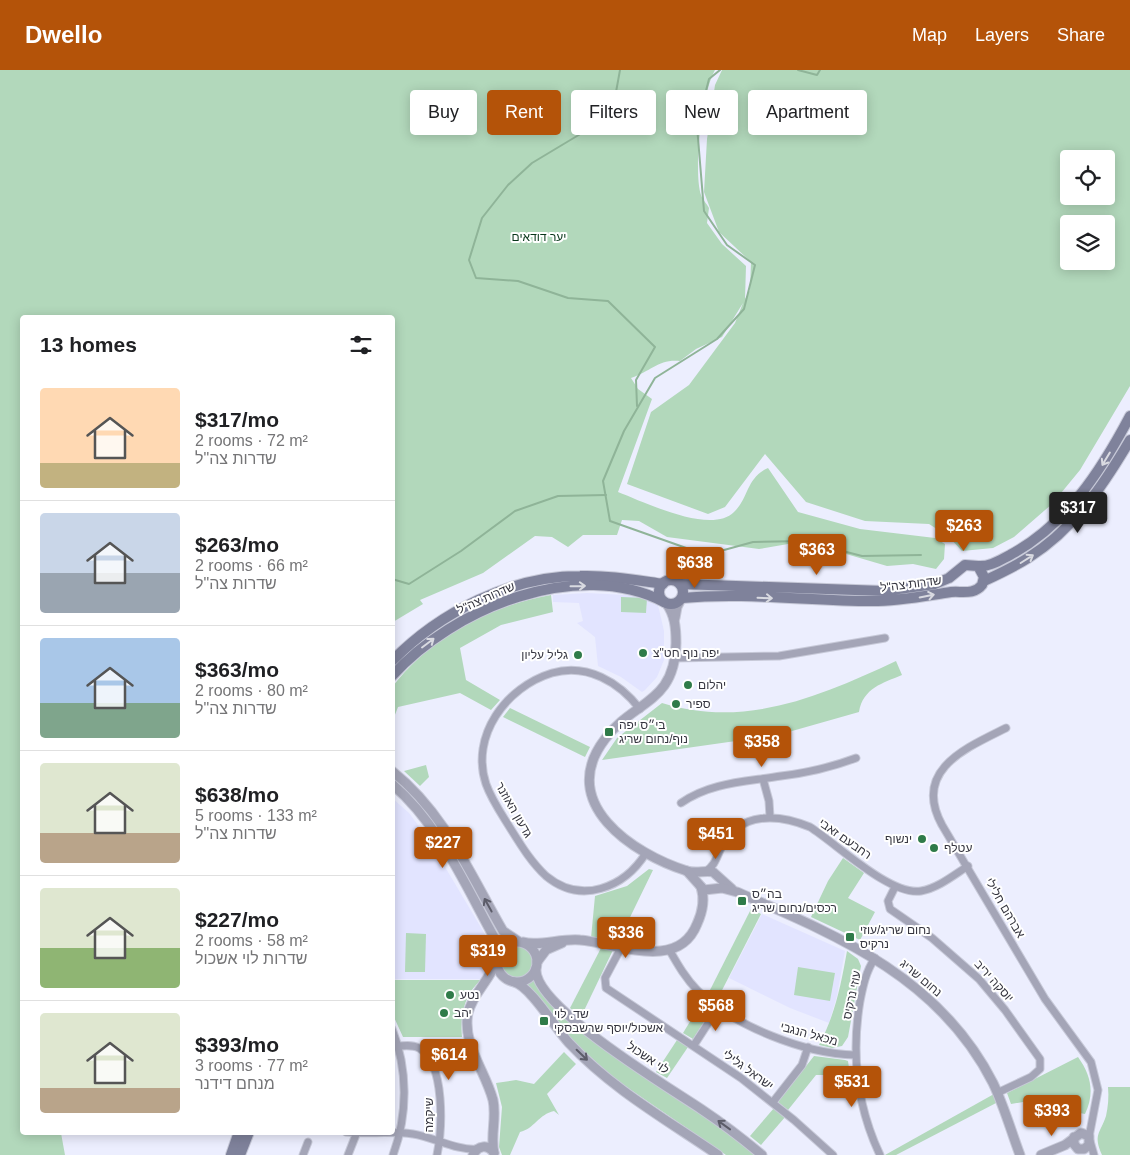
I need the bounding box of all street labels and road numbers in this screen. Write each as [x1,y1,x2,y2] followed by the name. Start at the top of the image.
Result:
[880,573,943,595] street label: שדרות צה"ל
[455,579,517,617] street label: שדרות צה"ל
[493,780,535,840] street label: גדעון האוזנר
[816,816,874,862] street label: רחבעם זאבי
[982,876,1028,941] street label: אברהם חלילי
[897,956,945,1000] street label: נחום שריג
[971,957,1017,1005] street label: יוסקה יריב
[840,969,864,1021] street label: עוזי נרקיס
[779,1020,839,1048] street label: מכאל הנגבי
[624,1039,672,1077] street label: לוי אשכול
[720,1047,776,1093] street label: ישראל גלילי
[422,1097,436,1132] street label: שיקמה

